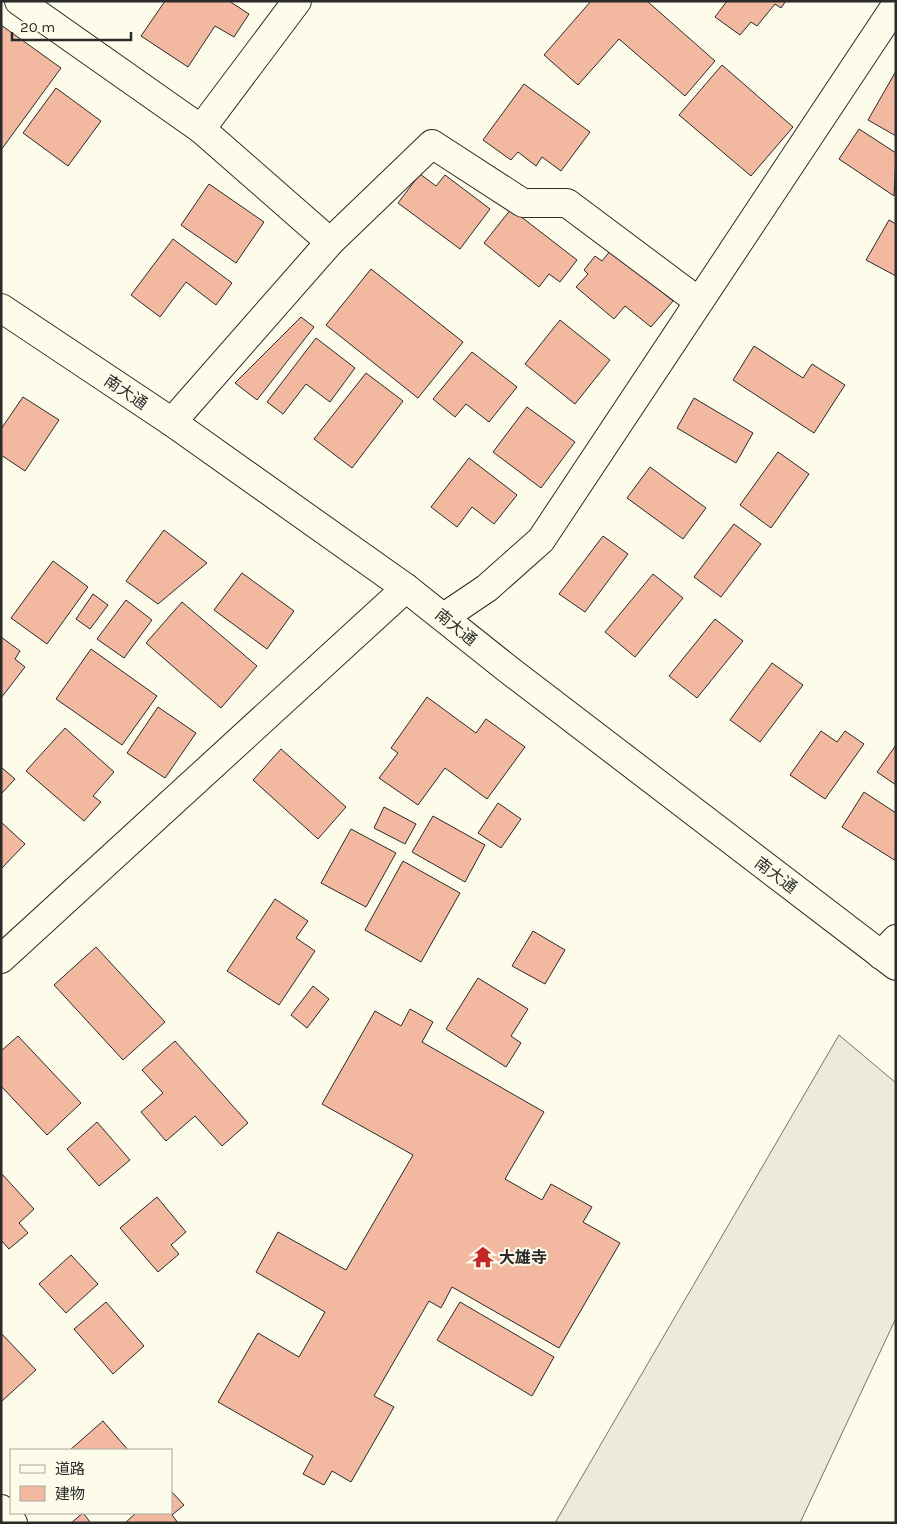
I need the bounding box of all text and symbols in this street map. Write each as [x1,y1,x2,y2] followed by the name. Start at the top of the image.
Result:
[12,10,131,42] scale bar
[20,18,55,36] text: 20 m
[101,371,151,413] street label: 南大通
[431,605,481,649] street label: 南大通
[751,853,801,897] street label: 南大通
[470,1244,496,1270] temple icon: 大雄寺
[499,1248,547,1267] place label: 大雄寺
[10,1449,172,1514] legend
[55,1460,85,1478] text: 道路
[55,1485,85,1503] text: 建物

